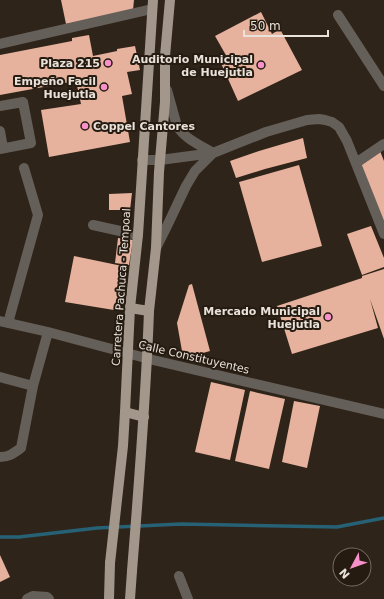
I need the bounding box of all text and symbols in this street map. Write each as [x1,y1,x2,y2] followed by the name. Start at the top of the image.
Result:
[244,12,328,38] scale bar
[250,19,281,33] text: 50 m
[132,53,253,79] place label: Auditorio Municipal de Huejutla
[40,57,100,70] place label: Plaza 215
[103,58,113,68] marker: Plaza 215
[256,60,266,70] marker: Auditorio Municipal de Huejutla
[14,75,96,101] place label: Empeño Facil Huejutla
[99,82,109,92] marker: Empeño Facil Huejutla
[93,120,195,133] place label: Coppel Cantores
[80,121,90,131] marker: Coppel Cantores
[110,208,133,366] street label: Carretera Pachuca - Tempoal
[203,305,320,331] place label: Mercado Municipal Huejutla
[323,312,333,322] marker: Mercado Municipal Huejutla
[137,338,251,377] street label: Calle Constituyentes
[332,547,372,587] north arrow
[337,565,353,581] text: N

